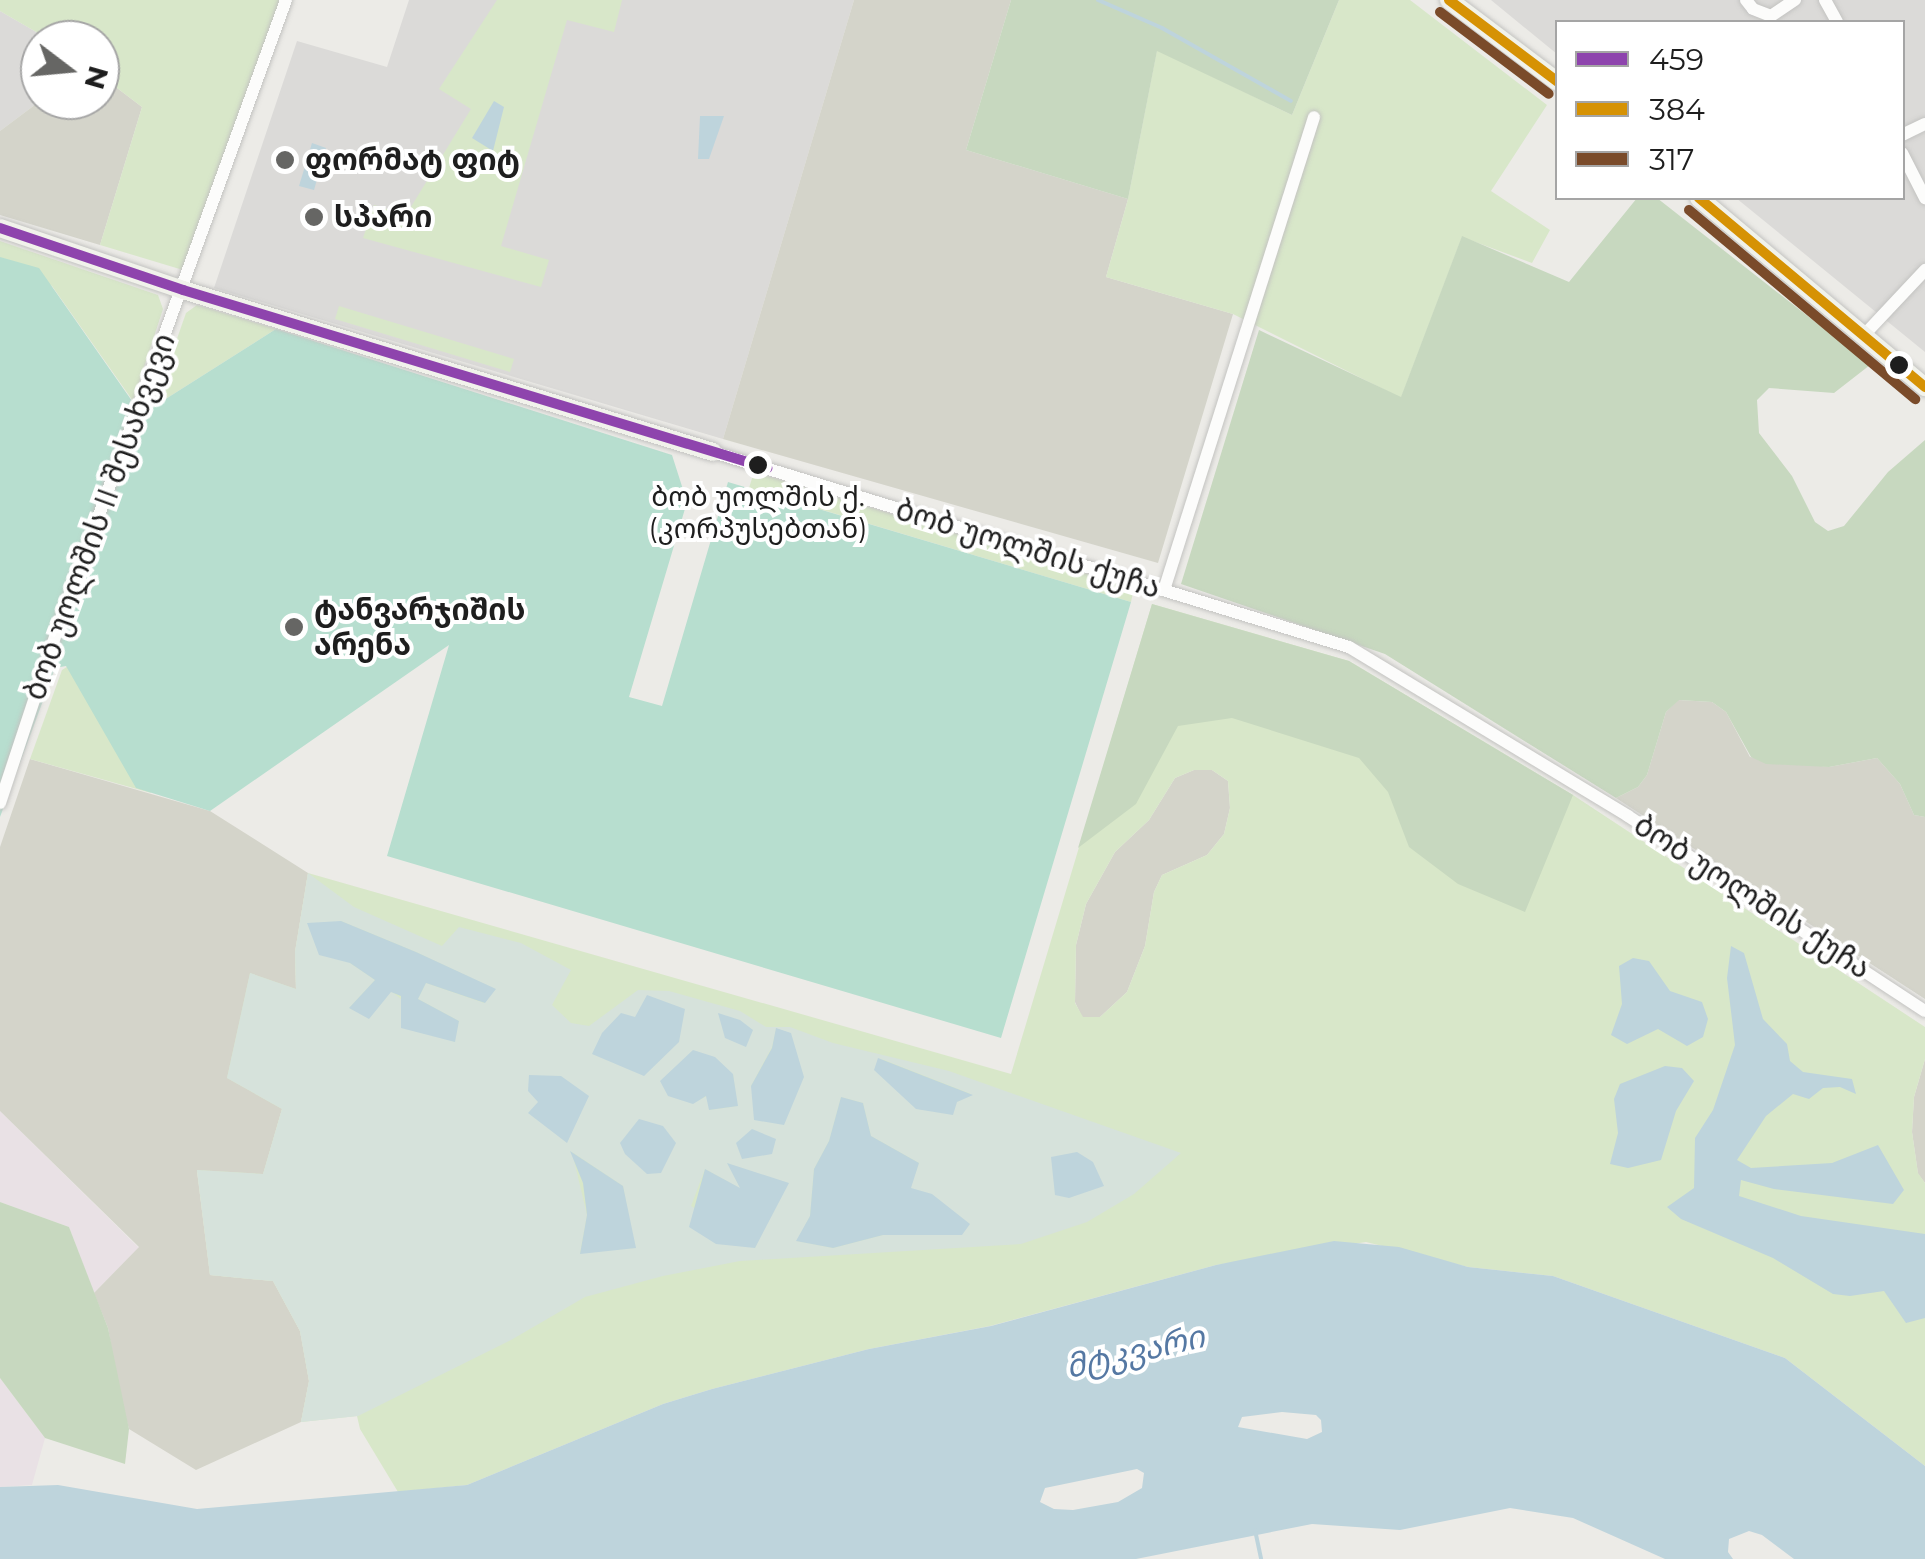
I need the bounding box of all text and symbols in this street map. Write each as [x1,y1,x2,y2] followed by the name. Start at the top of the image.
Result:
[20,20,120,120] north arrow
[1555,20,1905,200] legend
[1649,41,1704,78] text: 459
[77,62,116,93] text: N
[1649,91,1705,128] text: 384
[1649,141,1694,178] text: 317
[305,142,520,178] place label: ფორმატ ფიტ
[274,149,296,171] marker: ფორმატ ფიტ
[334,199,432,235] place label: სპარი
[303,206,325,228] marker: სპარი
[17,329,183,705] street label: ბობ უოლშის II შესახვევი
[1889,355,1909,375] unlabelled marker
[748,455,768,475] marker: ბობ უოლშის ქ. (კორპუსებთან)
[649,479,867,545] place label: ბობ უოლშის ქ. (კორპუსებთან)
[891,492,1165,606] street label: ბობ უოლშის ქუჩა
[314,592,525,662] place label: ტანვარჯიშის არენა
[283,616,305,638] marker: ტანვარჯიშის არენა
[1627,807,1877,987] street label: ბობ უოლშის ქუჩა
[1062,1317,1208,1387] water label: მტკვარი

